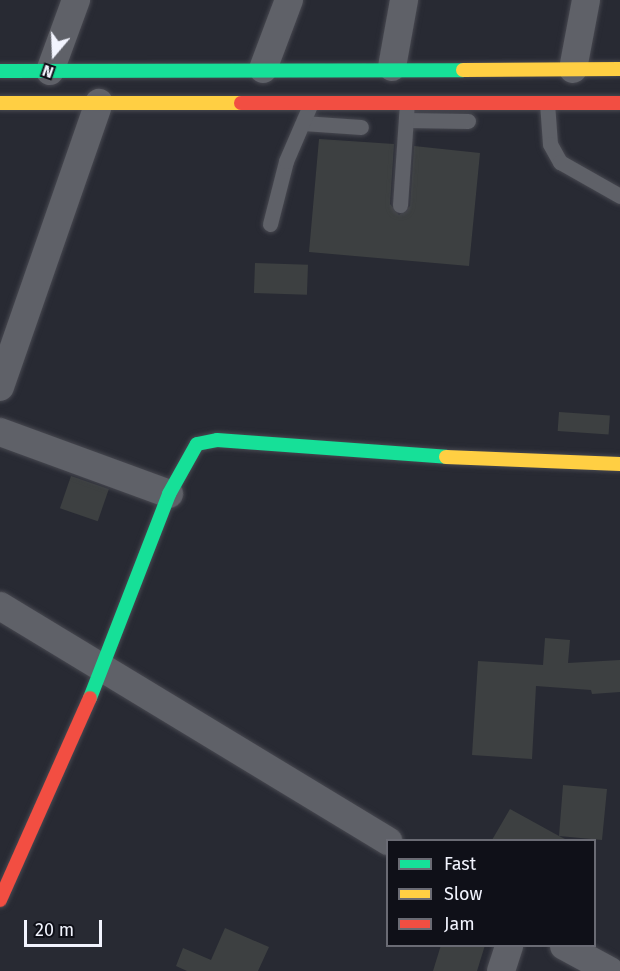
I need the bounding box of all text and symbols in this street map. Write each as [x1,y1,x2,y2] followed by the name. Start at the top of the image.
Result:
[24,24,84,84] north arrow
[40,61,56,82] text: N
[386,839,596,947] legend
[444,853,476,875] text: Fast
[444,883,482,905] text: Slow
[27,908,105,946] scale bar
[444,913,475,935] text: Jam
[35,919,74,941] text: 20 m

